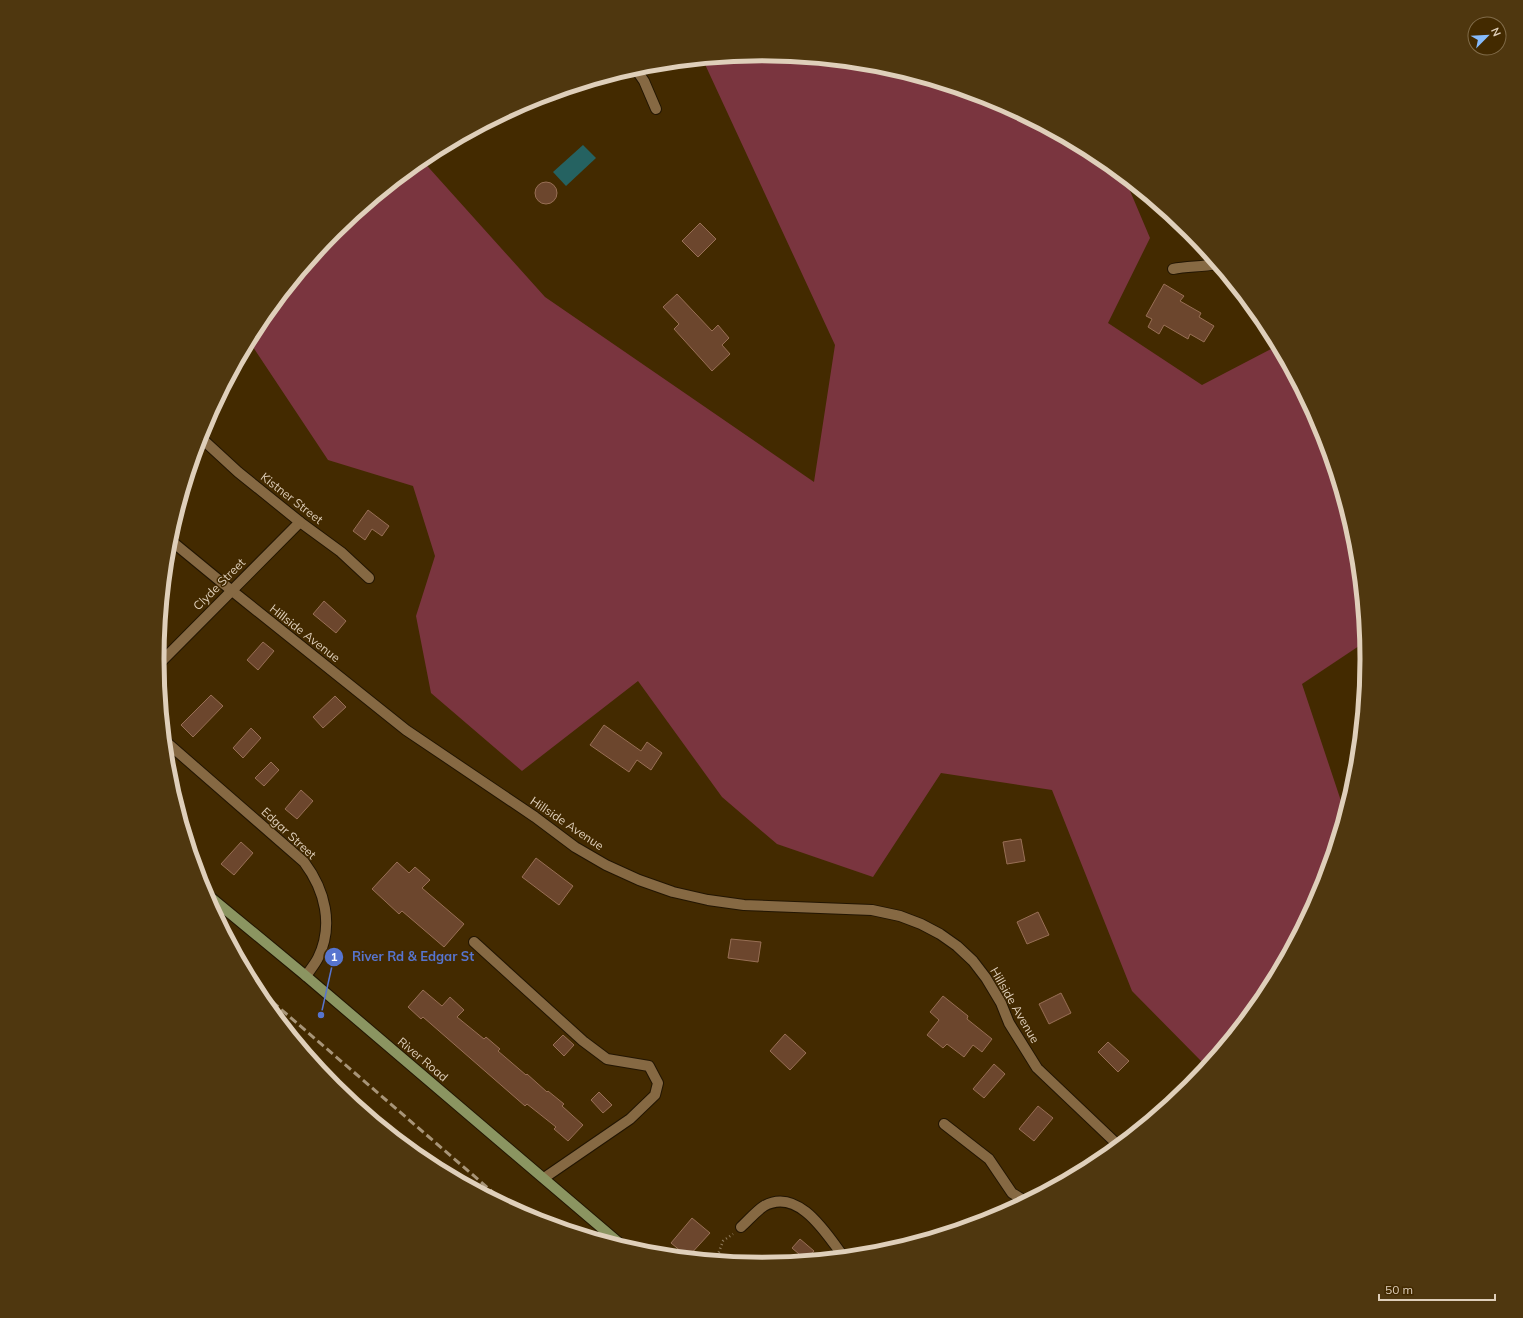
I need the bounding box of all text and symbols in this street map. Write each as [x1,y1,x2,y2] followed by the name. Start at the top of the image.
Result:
[1467,16,1507,56] north arrow
[1488,25,1504,39] text: N
[258,469,326,527] street label: Kistner Street
[190,555,248,613] street label: Clyde Street
[267,601,343,665] street label: Hillside Avenue
[527,793,607,853] street label: Hillside Avenue
[259,804,319,862] street label: Edgar Street
[324,944,482,969] callout: River Rd & Edgar St
[352,948,474,964] text: River Rd & Edgar St
[330,949,338,964] text: 1
[987,964,1043,1046] street label: Hillside Avenue
[395,1034,451,1084] street label: River Road
[1379,1276,1495,1302] scale bar
[1385,1282,1413,1297] text: 50 m

